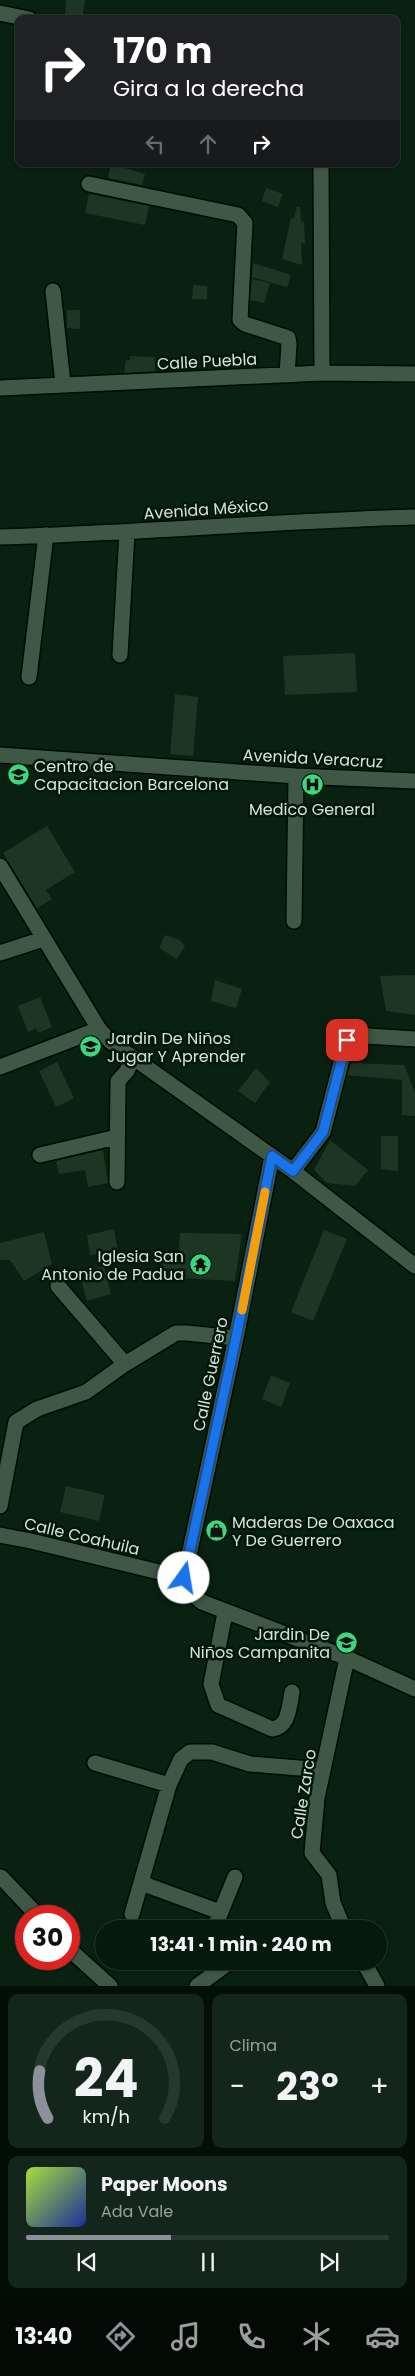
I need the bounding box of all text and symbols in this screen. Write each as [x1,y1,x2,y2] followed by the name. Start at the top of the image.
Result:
[113,26,212,75] text: 170 m
[30,35,95,100] icon: right
[113,73,304,104] text: Gira a la derecha
[141,130,169,158] icon: left
[194,130,222,158] icon: ahead
[247,130,275,158] icon: right
[156,347,258,376] street label: Calle Puebla
[143,494,269,525] street label: Avenida México
[242,743,384,774] street label: Avenida Veracruz
[34,755,229,796] place label: Centro de Capacitacion Barcelona
[6,763,30,787] school or university icon: Centro de Capacitacion Barcelona
[300,773,324,797] hospital icon: Medico General
[249,798,375,821] place label: Medico General
[326,1019,368,1061] pin
[333,1026,361,1054] icon: arrive
[107,1027,246,1068] place label: Jardin De Niños Jugar Y Aprender
[79,1035,103,1059] school or university icon: Jardin De Niños Jugar Y Aprender
[41,1245,184,1286] place label: Iglesia San Antonio de Padua
[188,1253,212,1277] temple icon: Iglesia San Antonio de Padua
[187,1315,234,1433] street label: Calle Guerrero
[232,1511,395,1552] place label: Maderas De Oaxaca Y De Guerrero
[22,1512,142,1561] street label: Calle Coahuila
[204,1519,228,1543] shop icon: Maderas De Oaxaca Y De Guerrero
[157,1551,209,1603] position arrow
[190,1623,330,1664] place label: Jardin De Niños Campanita
[334,1631,358,1655] school or university icon: Jardin De Niños Campanita
[285,1748,322,1841] street label: Calle Zarco
[15,1905,80,1970] speed limit sign: 30
[150,1931,332,1958] text: 13:41 · 1 min · 240 m
[230,2034,277,2057] text: Clima
[73,2042,138,2115] text: 24
[276,2060,339,2113] text: 23°
[230,2067,245,2106] text: −
[370,2067,389,2106] text: +
[82,2104,130,2129] text: km/h
[101,2171,228,2198] text: Paper Moons
[101,2200,173,2223] text: Ada Vale
[73,2248,101,2276] icon: previous
[194,2248,222,2276] icon: pause
[315,2248,343,2276] icon: next
[103,2319,138,2354] icon: directions
[168,2319,203,2354] icon: music
[234,2319,269,2354] icon: phone
[299,2319,334,2354] icon: climate
[365,2319,400,2354] icon: car
[15,2321,72,2352] text: 13:40

